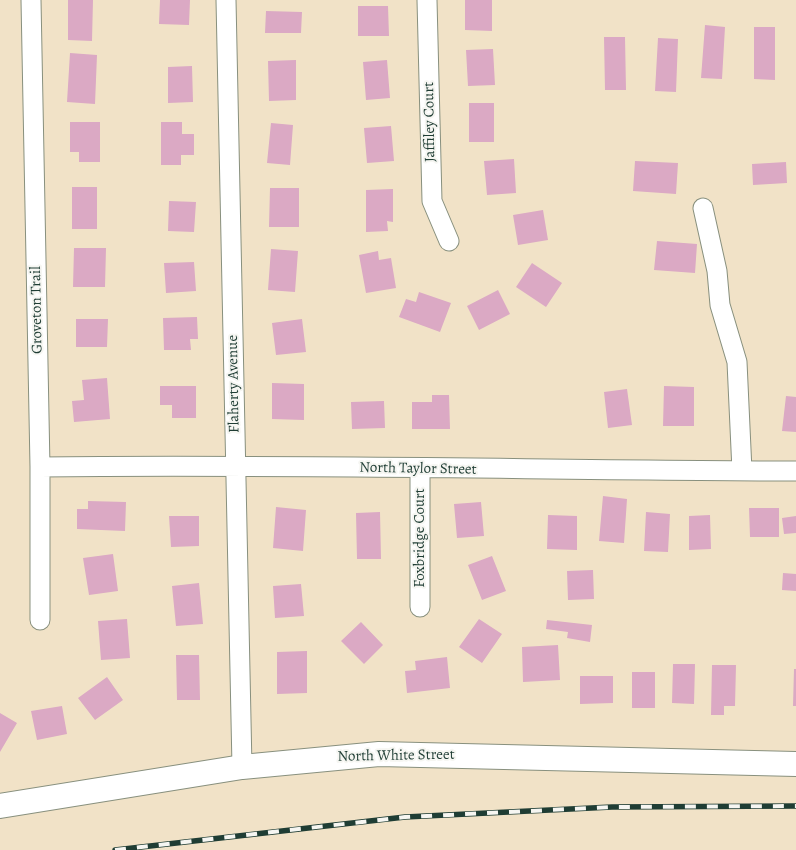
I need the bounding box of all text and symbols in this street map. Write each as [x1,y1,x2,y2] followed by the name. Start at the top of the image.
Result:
[420,82,440,162] street label: Jaffiley Court
[27,266,47,354] street label: Groveton Trail
[224,335,244,433] street label: Flaherty Avenue
[359,459,477,479] street label: North Taylor Street
[411,488,429,588] street label: Foxbridge Court
[337,746,455,766] street label: North White Street

